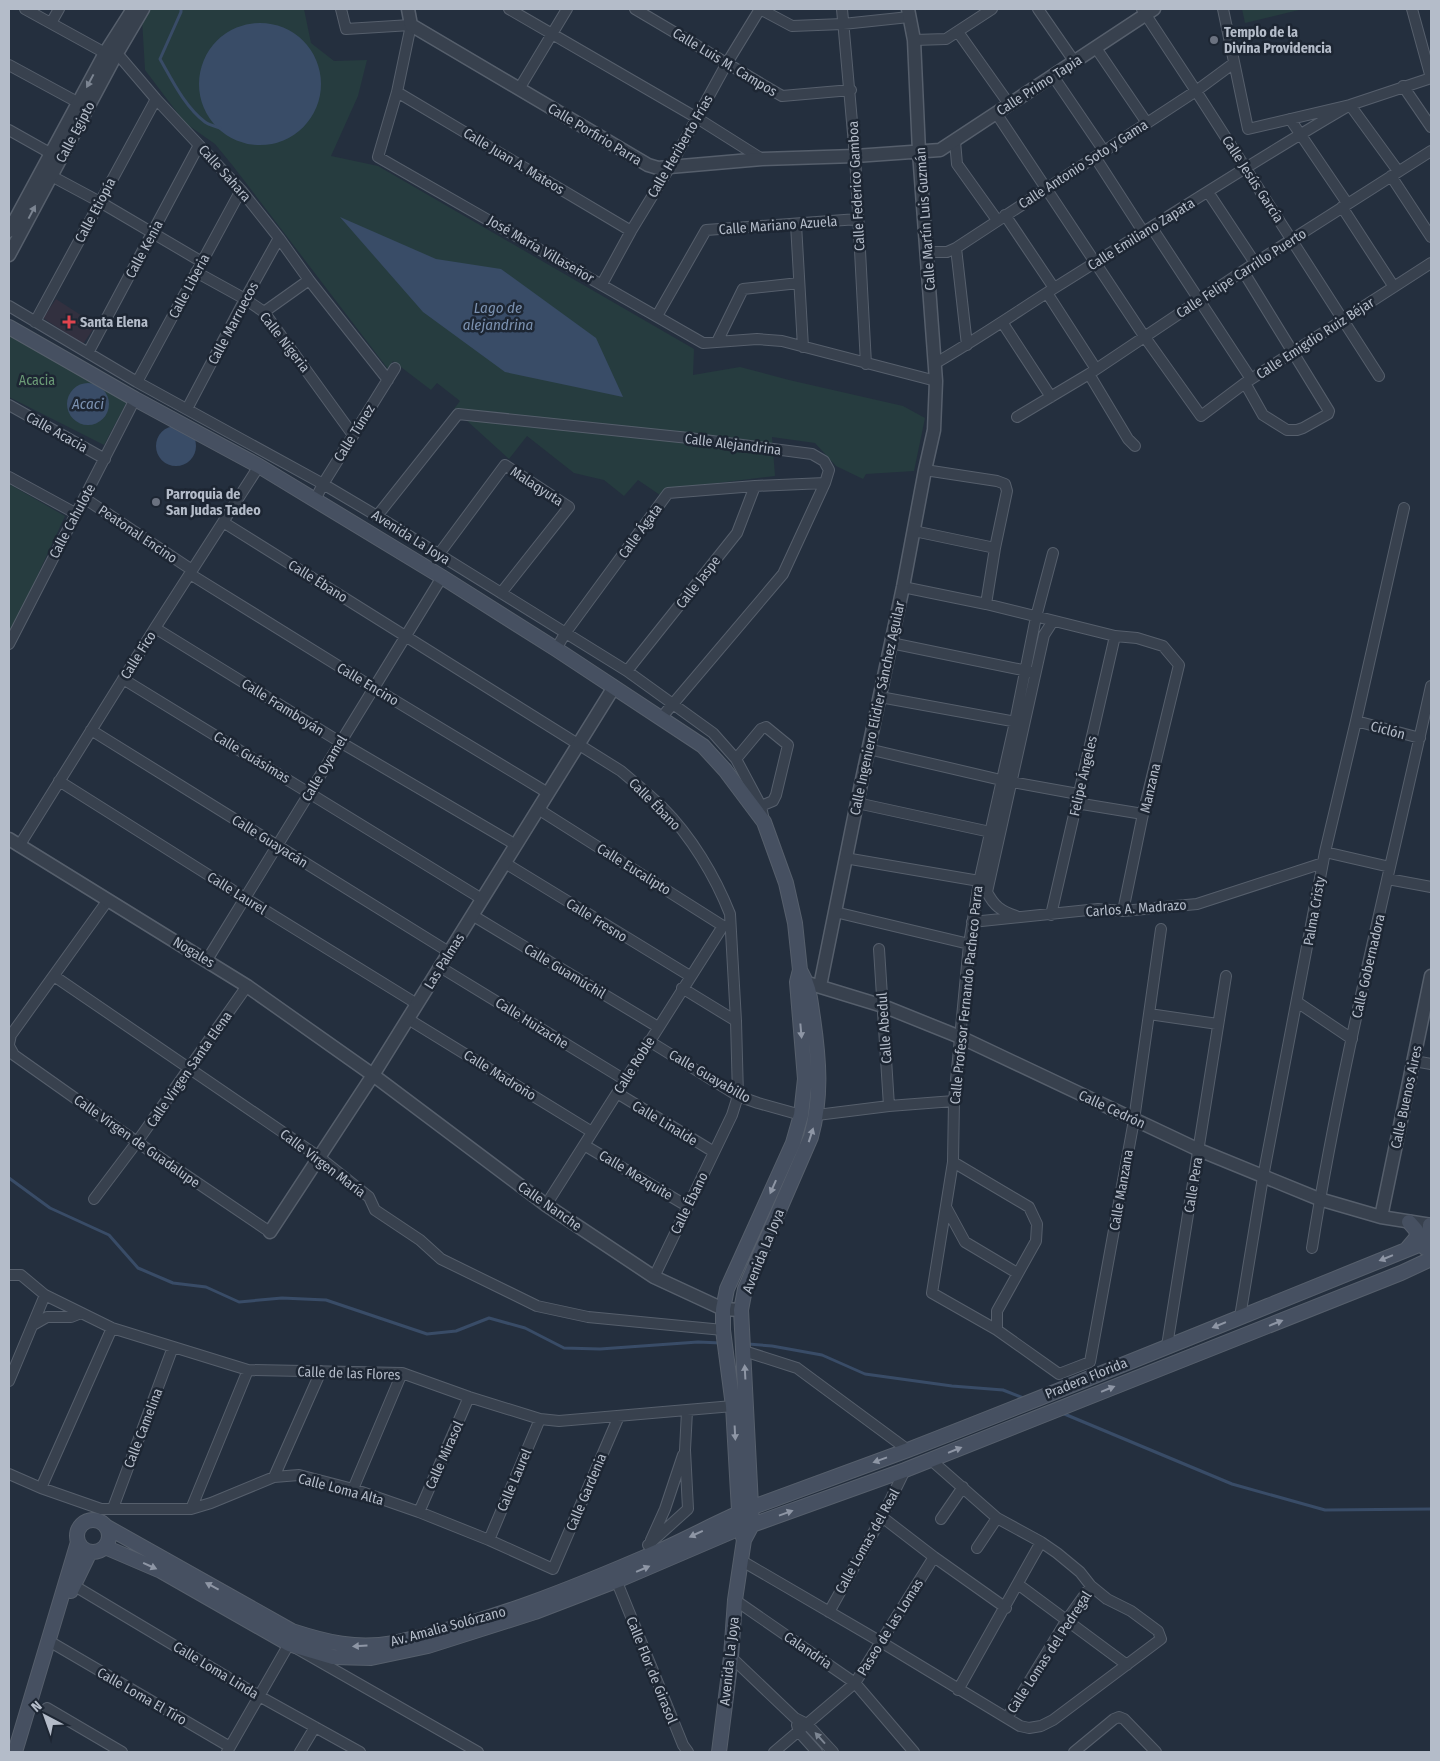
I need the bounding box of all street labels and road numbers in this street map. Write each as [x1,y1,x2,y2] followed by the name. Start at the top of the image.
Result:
[669,25,780,100] street label: Calle Luis M. Campos
[993,51,1085,119] street label: Calle Primo Tapia
[644,92,717,201] street label: Calle Heriberto Frías
[52,99,99,166] street label: Calle Egipto
[545,100,645,169] street label: Calle Porfirio Parra
[1015,116,1151,213] street label: Calle Antonio Soto y Gama
[845,120,868,251] street label: Calle Federico Gamboa
[460,125,567,198] street label: Calle Juan A. Mateos
[1218,133,1287,226] street label: Calle Jesús García
[195,141,255,205] street label: Calle Sahara
[912,147,939,291] street label: Calle Martín Luis Guzmán
[71,175,120,246] street label: Calle Etiopía
[1085,195,1198,274] street label: Calle Emiliano Zapata
[485,212,597,287] street label: José María Villaseñor
[718,213,838,238] street label: Calle Mariano Azuela
[122,217,167,281] street label: Calle Kenia
[1173,225,1309,322] street label: Calle Felipe Carrillo Puerto
[165,251,214,321] street label: Calle Liberia
[205,279,262,367] street label: Calle Marruecos
[1253,294,1377,383] street label: Calle Emigdio Ruiz Béjar
[256,309,313,376] street label: Calle Nigeria
[330,401,379,465] street label: Calle Túnez
[23,409,91,456] street label: Calle Acacia
[684,430,782,459] street label: Calle Alejandrina
[507,463,566,510] street label: Malaqyuta
[46,481,99,561] street label: Calle Cahulote
[614,500,666,562] street label: Calle Ágata
[95,502,180,567] street label: Peatonal Encino
[368,507,453,568] street label: Avenida La Joya
[673,553,724,612] street label: Calle Jaspe
[285,556,351,606] street label: Calle Ébano
[846,599,909,817] street label: Calle Ingeniero Elidier Sánchez Aguilar
[117,628,160,682] street label: Calle Fico
[334,659,402,710] street label: Calle Encino
[238,675,327,740] street label: Calle Framboyán
[1369,718,1407,743] street label: Ciclón
[210,728,293,787] street label: Calle Guásimas
[298,732,351,804] street label: Calle Oyamel
[1065,734,1101,818] street label: Felipe Ángeles
[1137,761,1164,815] street label: Manzana
[625,774,685,834] street label: Calle Ébano
[229,811,311,871] street label: Calle Guayacán
[594,840,674,899] street label: Calle Eucalipto
[204,869,270,918] street label: Calle Laurel
[1300,874,1329,947] street label: Palma Cristy
[947,885,986,1105] street label: Calle Profesor Fernando Pacheco Parra
[563,895,630,946] street label: Calle Fresno
[1085,896,1187,921] street label: Carlos A. Madrazo
[1348,912,1389,1020] street label: Calle Gobernadora
[421,930,468,992] street label: Las Palmas
[170,933,218,971] street label: Nogales
[521,940,609,1003] street label: Calle Guamúchil
[874,991,895,1064] street label: Calle Abedul
[492,994,572,1053] street label: Calle Huizache
[143,1008,236,1131] street label: Calle Virgen Santa Elena
[610,1034,659,1097] street label: Calle Roble
[1387,1044,1426,1150] street label: Calle Buenos Aires
[460,1046,539,1104] street label: Calle Madroño
[666,1046,754,1107] street label: Calle Guayabillo
[1076,1087,1148,1132] street label: Calle Cedrón
[70,1091,203,1191] street label: Calle Virgen de Guadalupe
[629,1097,701,1150] street label: Calle Linalde
[277,1126,369,1201] street label: Calle Virgen María
[596,1147,676,1204] street label: Calle Mezquite
[1106,1148,1137,1232] street label: Calle Manzana
[1181,1156,1206,1214] street label: Calle Pera
[666,1169,712,1237] street label: Calle Ébano
[514,1178,585,1235] street label: Calle Nanche
[739,1206,788,1296] street label: Avenida La Joya
[1043,1354,1130,1403] street label: Pradera Florida
[297,1363,401,1384] street label: Calle de las Flores
[120,1386,167,1471] street label: Calle Camelina
[422,1418,467,1492] street label: Calle Mirasol
[494,1446,535,1514] street label: Calle Laurel
[562,1451,611,1534] street label: Calle Gardenia
[296,1470,386,1509] street label: Calle Loma Alta
[832,1486,903,1597] street label: Calle Lomas del Real
[854,1576,927,1679] street label: Paseo de las Lomas
[1004,1588,1095,1717] street label: Calle Lomas del Pedregal
[389,1603,508,1650] street label: Av. Amalia Solórzano
[622,1614,681,1726] street label: Calle Flor de Girasol
[716,1616,743,1706] street label: Avenida La Joya
[780,1628,835,1673] street label: Calandria
[170,1638,262,1703] street label: Calle Loma Linda
[94,1664,190,1729] street label: Calle Loma El Tiro

